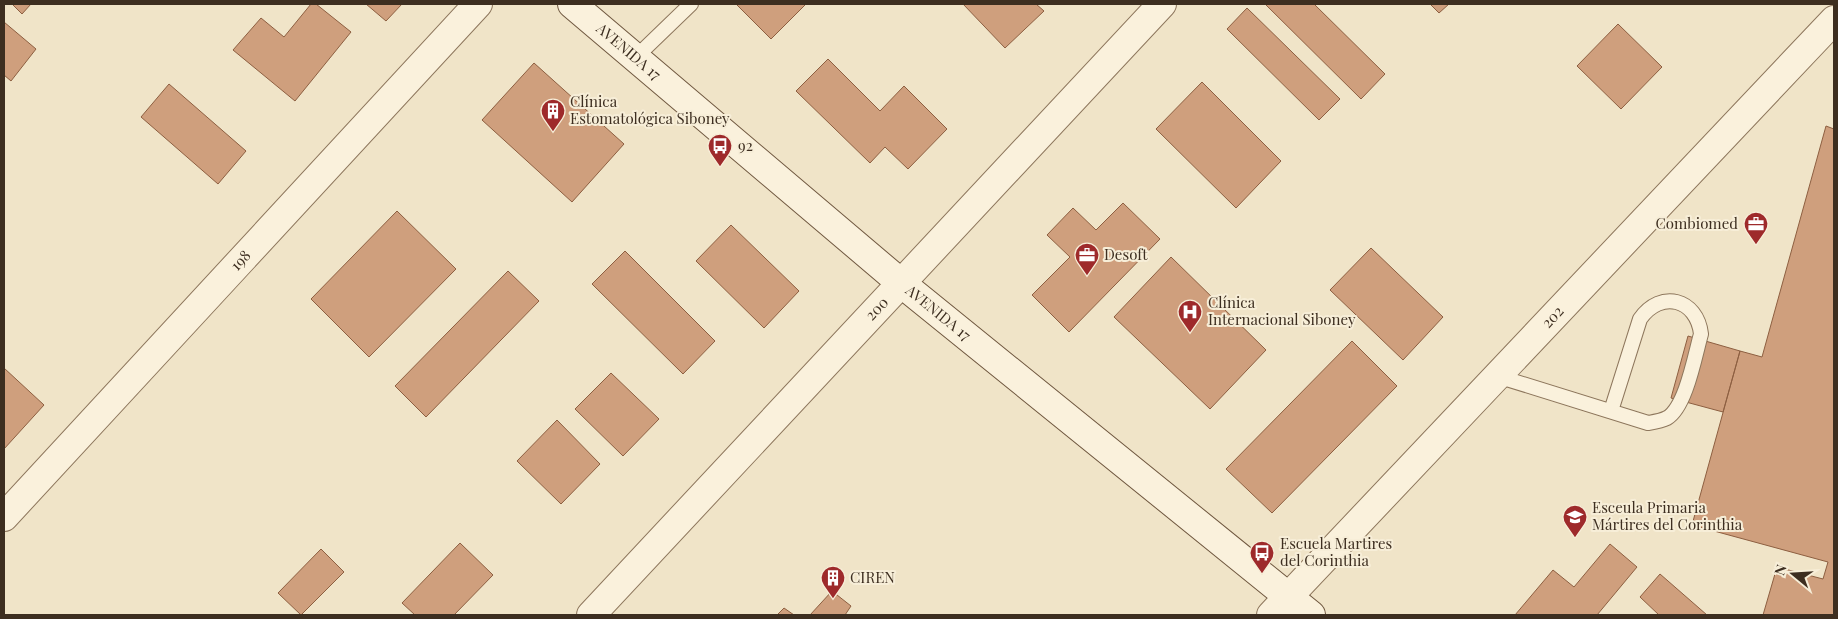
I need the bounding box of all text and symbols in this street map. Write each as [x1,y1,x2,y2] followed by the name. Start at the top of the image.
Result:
[592,17,665,84] street label: AVENIDA 17
[570,91,730,128] place label: Clínica Estomatológica Siboney
[540,98,566,132] building icon: Clínica Estomatológica Siboney
[707,133,733,167] bus stop icon: 92
[738,135,753,155] place label: 92
[1743,211,1769,245] office icon: Combiomed
[1655,213,1738,233] place label: Combiomed
[1074,242,1100,276] office icon: Desoft
[1104,244,1148,264] place label: Desoft
[226,245,255,274] street label: 198
[901,279,975,345] street label: AVENIDA 17
[860,292,892,324] street label: 200
[1208,292,1356,329] place label: Clínica Internacional Siboney
[1177,299,1203,333] hospital icon: Clínica Internacional Siboney
[1537,301,1567,332] street label: 202
[1592,497,1743,534] place label: Esceula Primaria Mártires del Corinthia
[1562,504,1588,538] school or university icon: Esceula Primaria Mártires del Corinthia
[1280,533,1392,570] place label: Escuela Martires del Corinthia
[1249,540,1275,574] bus stop icon: Escuela Martires del Corinthia
[1768,549,1818,599] north arrow
[1770,562,1791,578] text: N
[820,565,846,599] building icon: CIREN
[850,567,895,587] place label: CIREN

